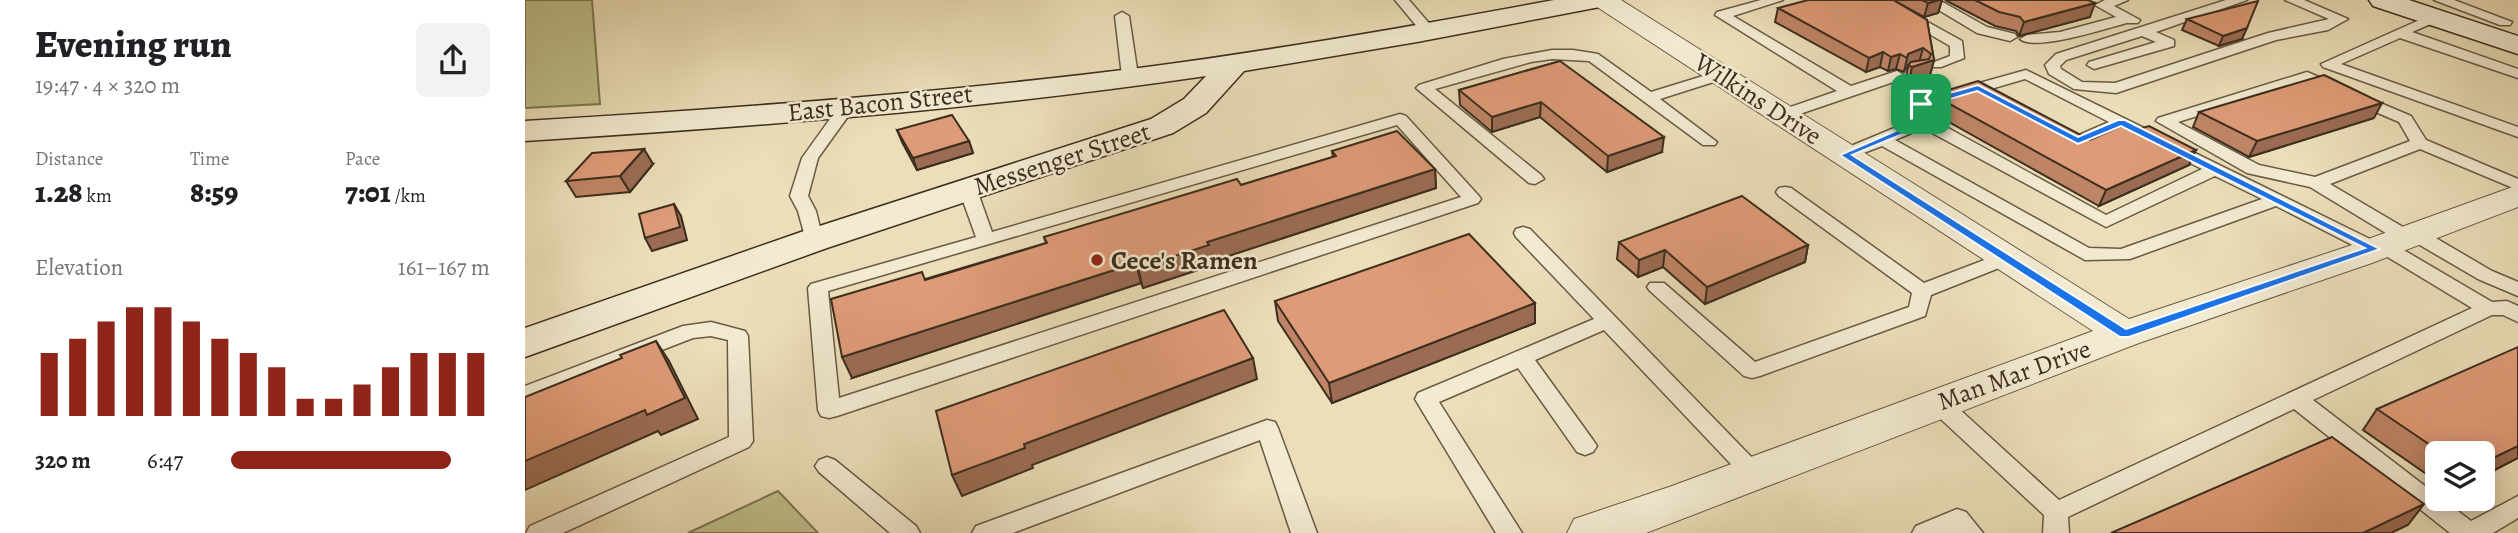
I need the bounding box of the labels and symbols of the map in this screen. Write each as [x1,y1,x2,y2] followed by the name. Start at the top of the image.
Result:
[1687,44,1828,153] street label: Wilkins Drive
[1891,74,1951,134] pin
[786,76,975,130] street label: East Bacon Street
[969,114,1155,204] street label: Messenger Street
[1111,243,1258,278] place label: Cece's Ramen
[1089,252,1105,268] marker: Cece's Ramen
[1933,331,2095,419] street label: Man Mar Drive

